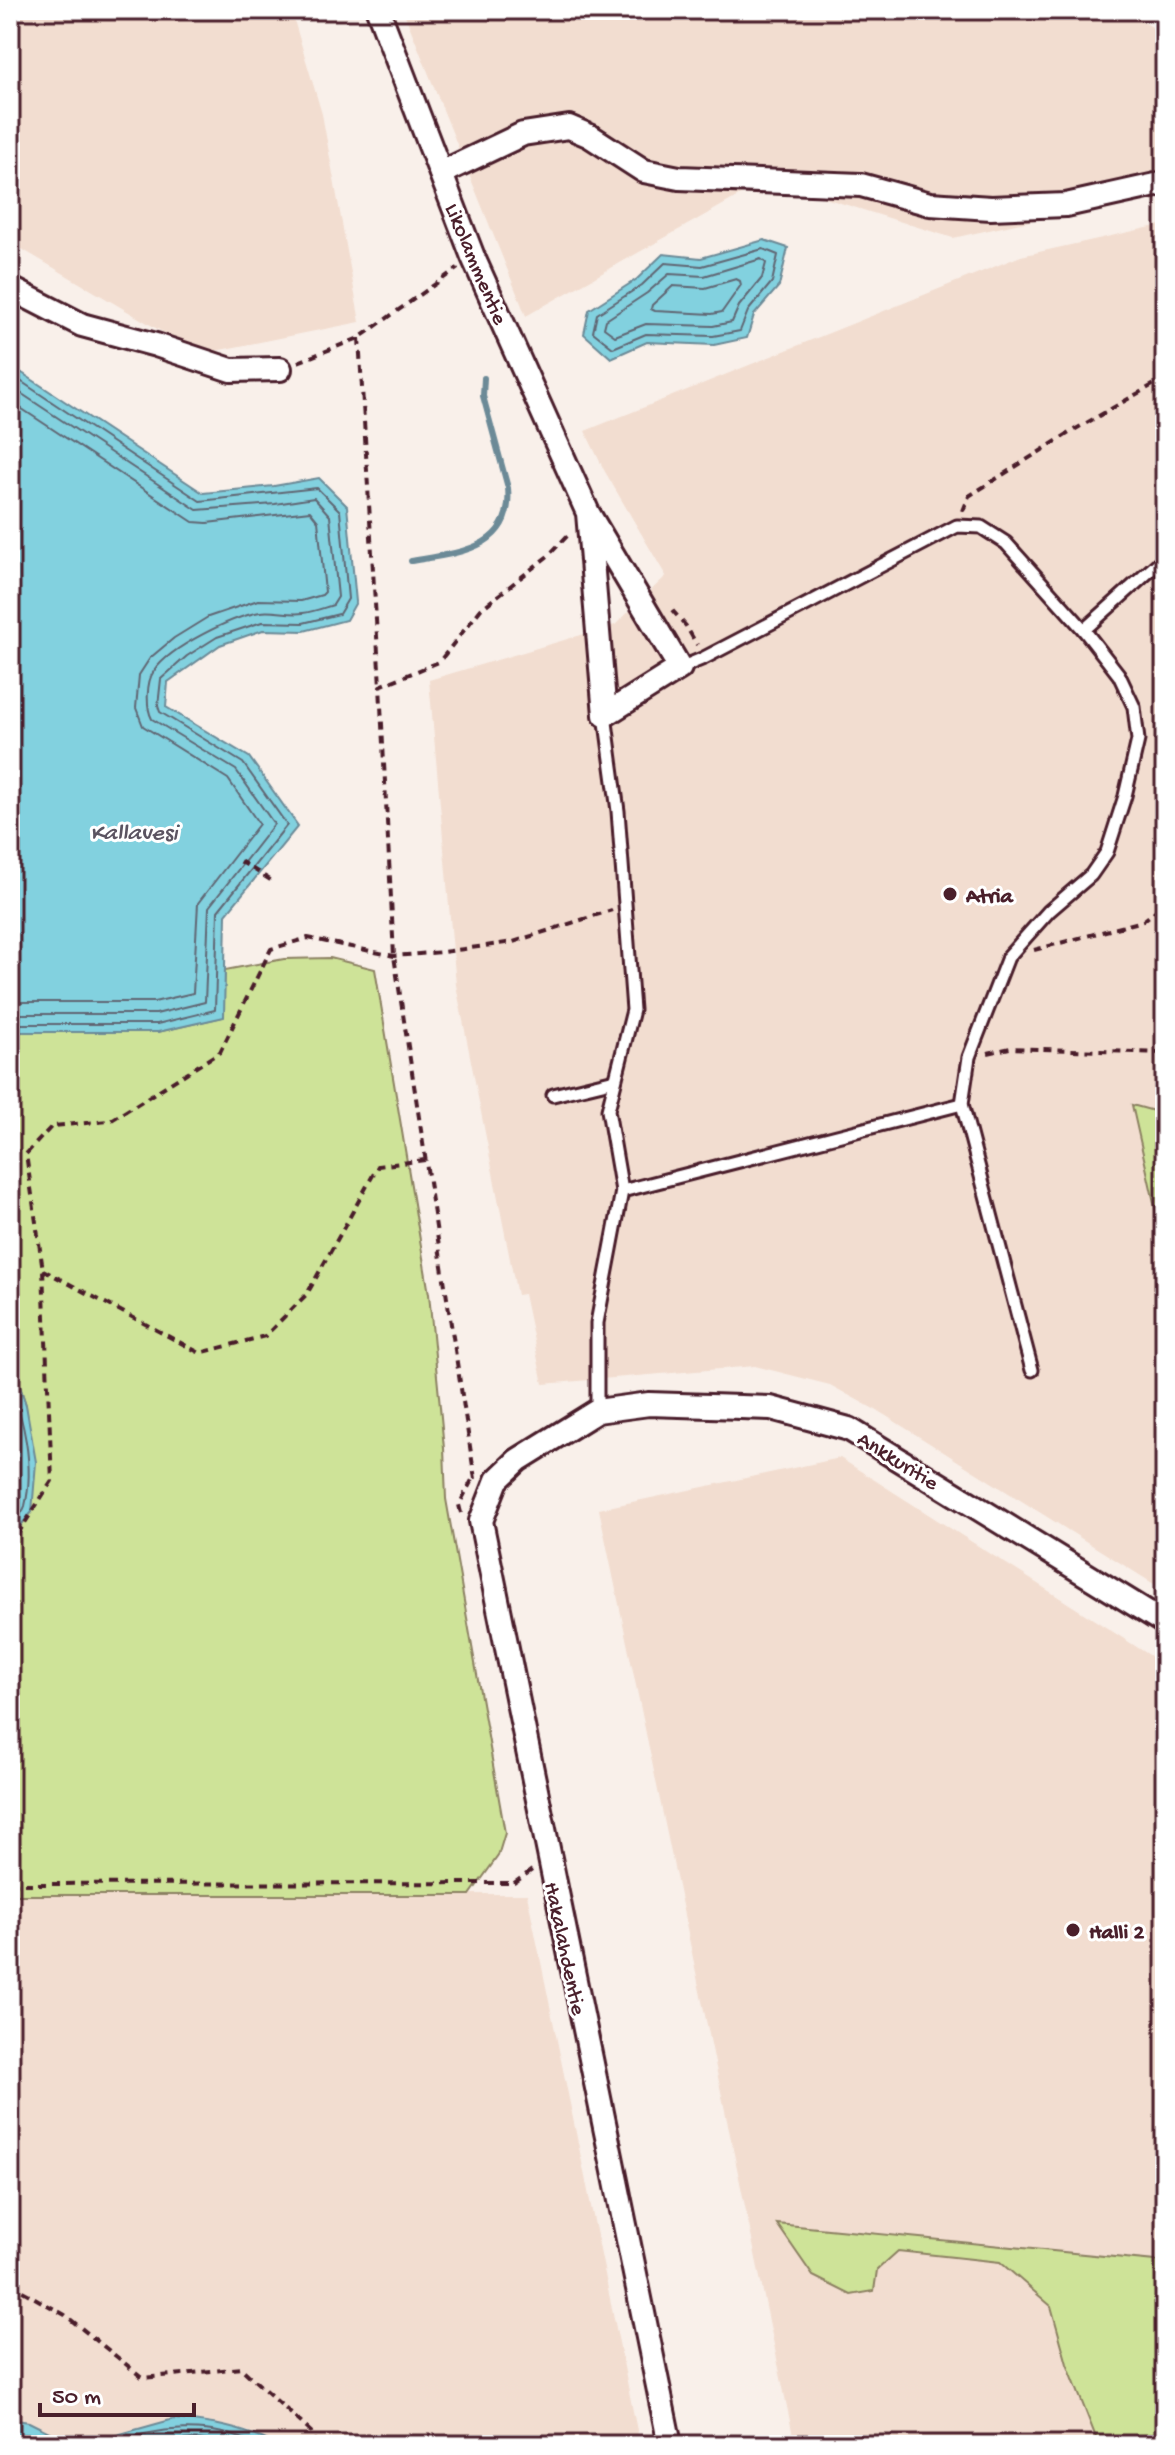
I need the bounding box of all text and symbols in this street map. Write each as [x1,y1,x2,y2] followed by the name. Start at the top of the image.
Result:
[437,200,512,330] street label: Likolammentie
[90,820,181,849] water label: Kallavesi
[941,885,959,903] marker: Atria
[965,885,1015,911] place label: Atria
[851,1427,943,1498] street label: Ankkuritie
[536,1880,590,2018] street label: Hakalahdentie
[1064,1921,1082,1939] marker: Halli 2
[1089,1921,1144,1947] place label: Halli 2
[40,2367,194,2417] scale bar
[52,2384,101,2413] text: 50 m

